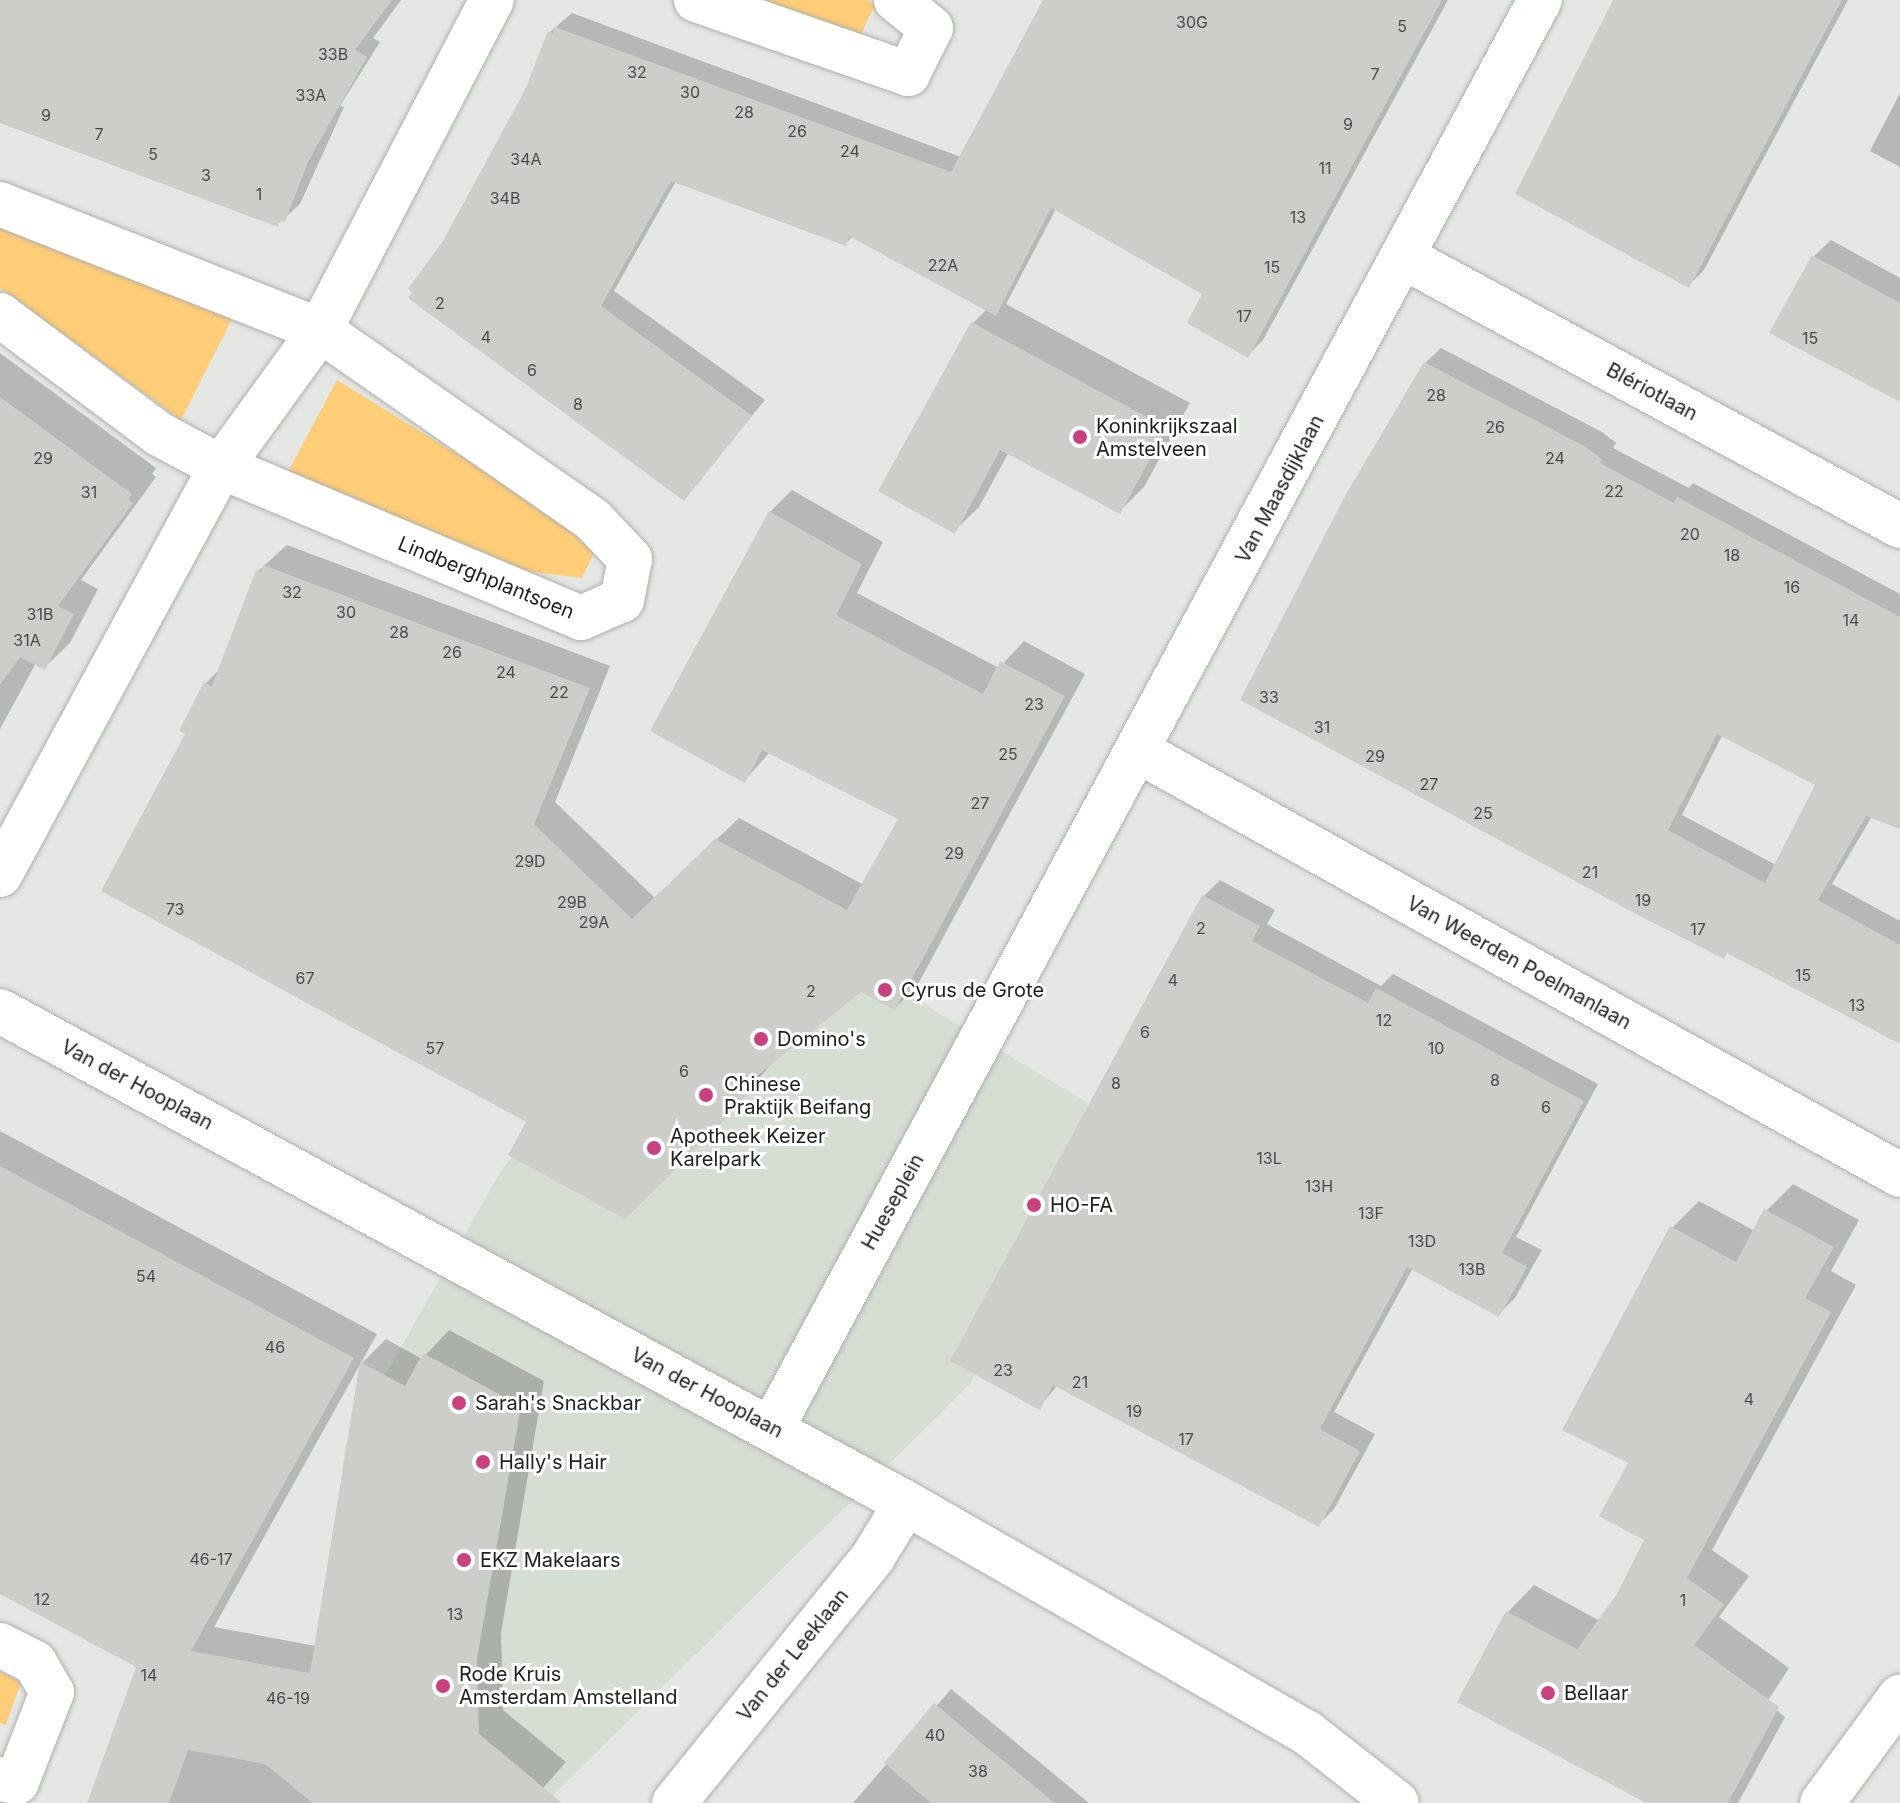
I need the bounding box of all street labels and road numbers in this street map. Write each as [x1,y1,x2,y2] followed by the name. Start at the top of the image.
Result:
[1602,358,1702,426] street label: Blériotlaan
[1231,411,1329,567] street label: Van Maasdijklaan
[394,532,578,624] street label: Lindberghplantsoen
[1403,891,1635,1035] street label: Van Weerden Poelmanlaan
[57,1035,217,1135] street label: Van der Hooplaan
[857,1150,929,1254] street label: Hueseplein
[627,1343,787,1443] street label: Van der Hooplaan
[732,1584,854,1726] street label: Van der Leeklaan

